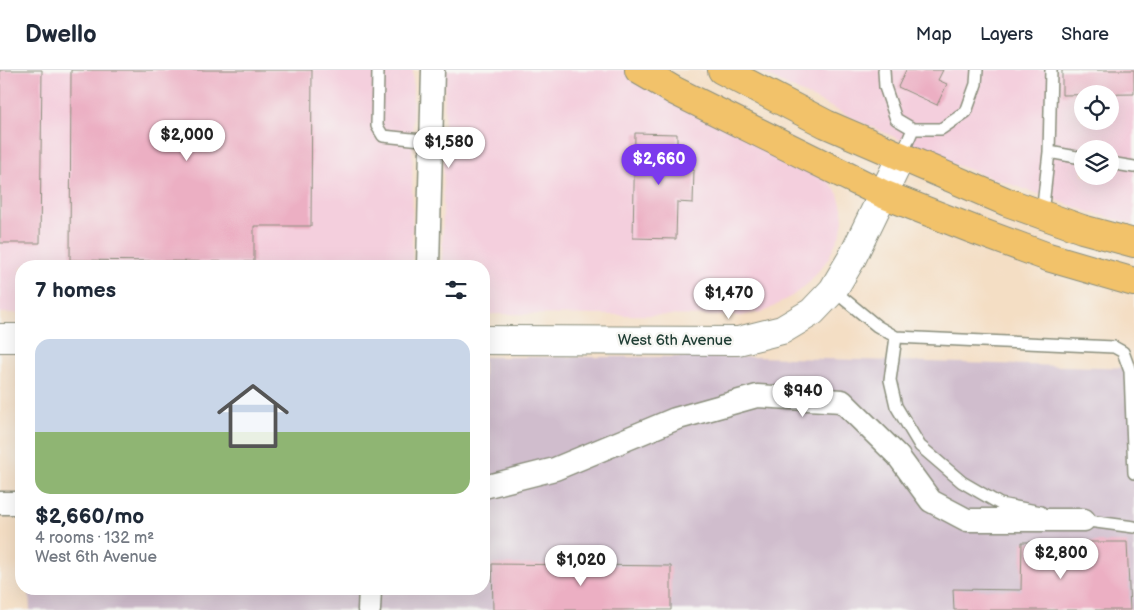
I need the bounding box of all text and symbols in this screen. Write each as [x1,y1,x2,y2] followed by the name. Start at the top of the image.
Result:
[25,20,97,49] text: Dwello
[916,24,952,45] text: Map
[980,24,1033,45] text: Layers
[1061,24,1109,45] text: Share
[1074,85,1119,185] map controls
[1074,85,1119,130] button: locate
[146,119,228,162] pin: $2,000
[160,126,214,145] text: $2,000
[408,126,490,169] pin: $1,580
[424,133,474,152] text: $1,580
[1074,140,1119,185] button: layers
[618,144,700,186] pin: $2,660
[632,150,686,169] text: $2,660
[442,276,470,304] icon: filters
[35,278,116,303] text: 7 homes
[688,278,770,320] pin: $1,470
[704,284,754,303] text: $1,470
[618,331,732,350] street label: West 6th Avenue
[208,371,298,461] icon: home
[773,376,833,418] pin: $940
[783,382,823,401] text: $940
[35,504,144,529] text: $2,660/mo
[35,529,154,548] text: 4 rooms · 132 m²
[1020,538,1102,580] pin: $2,800
[540,544,622,587] pin: $1,020
[1034,544,1088,563] text: $2,800
[35,548,157,567] text: West 6th Avenue
[556,551,606,570] text: $1,020

